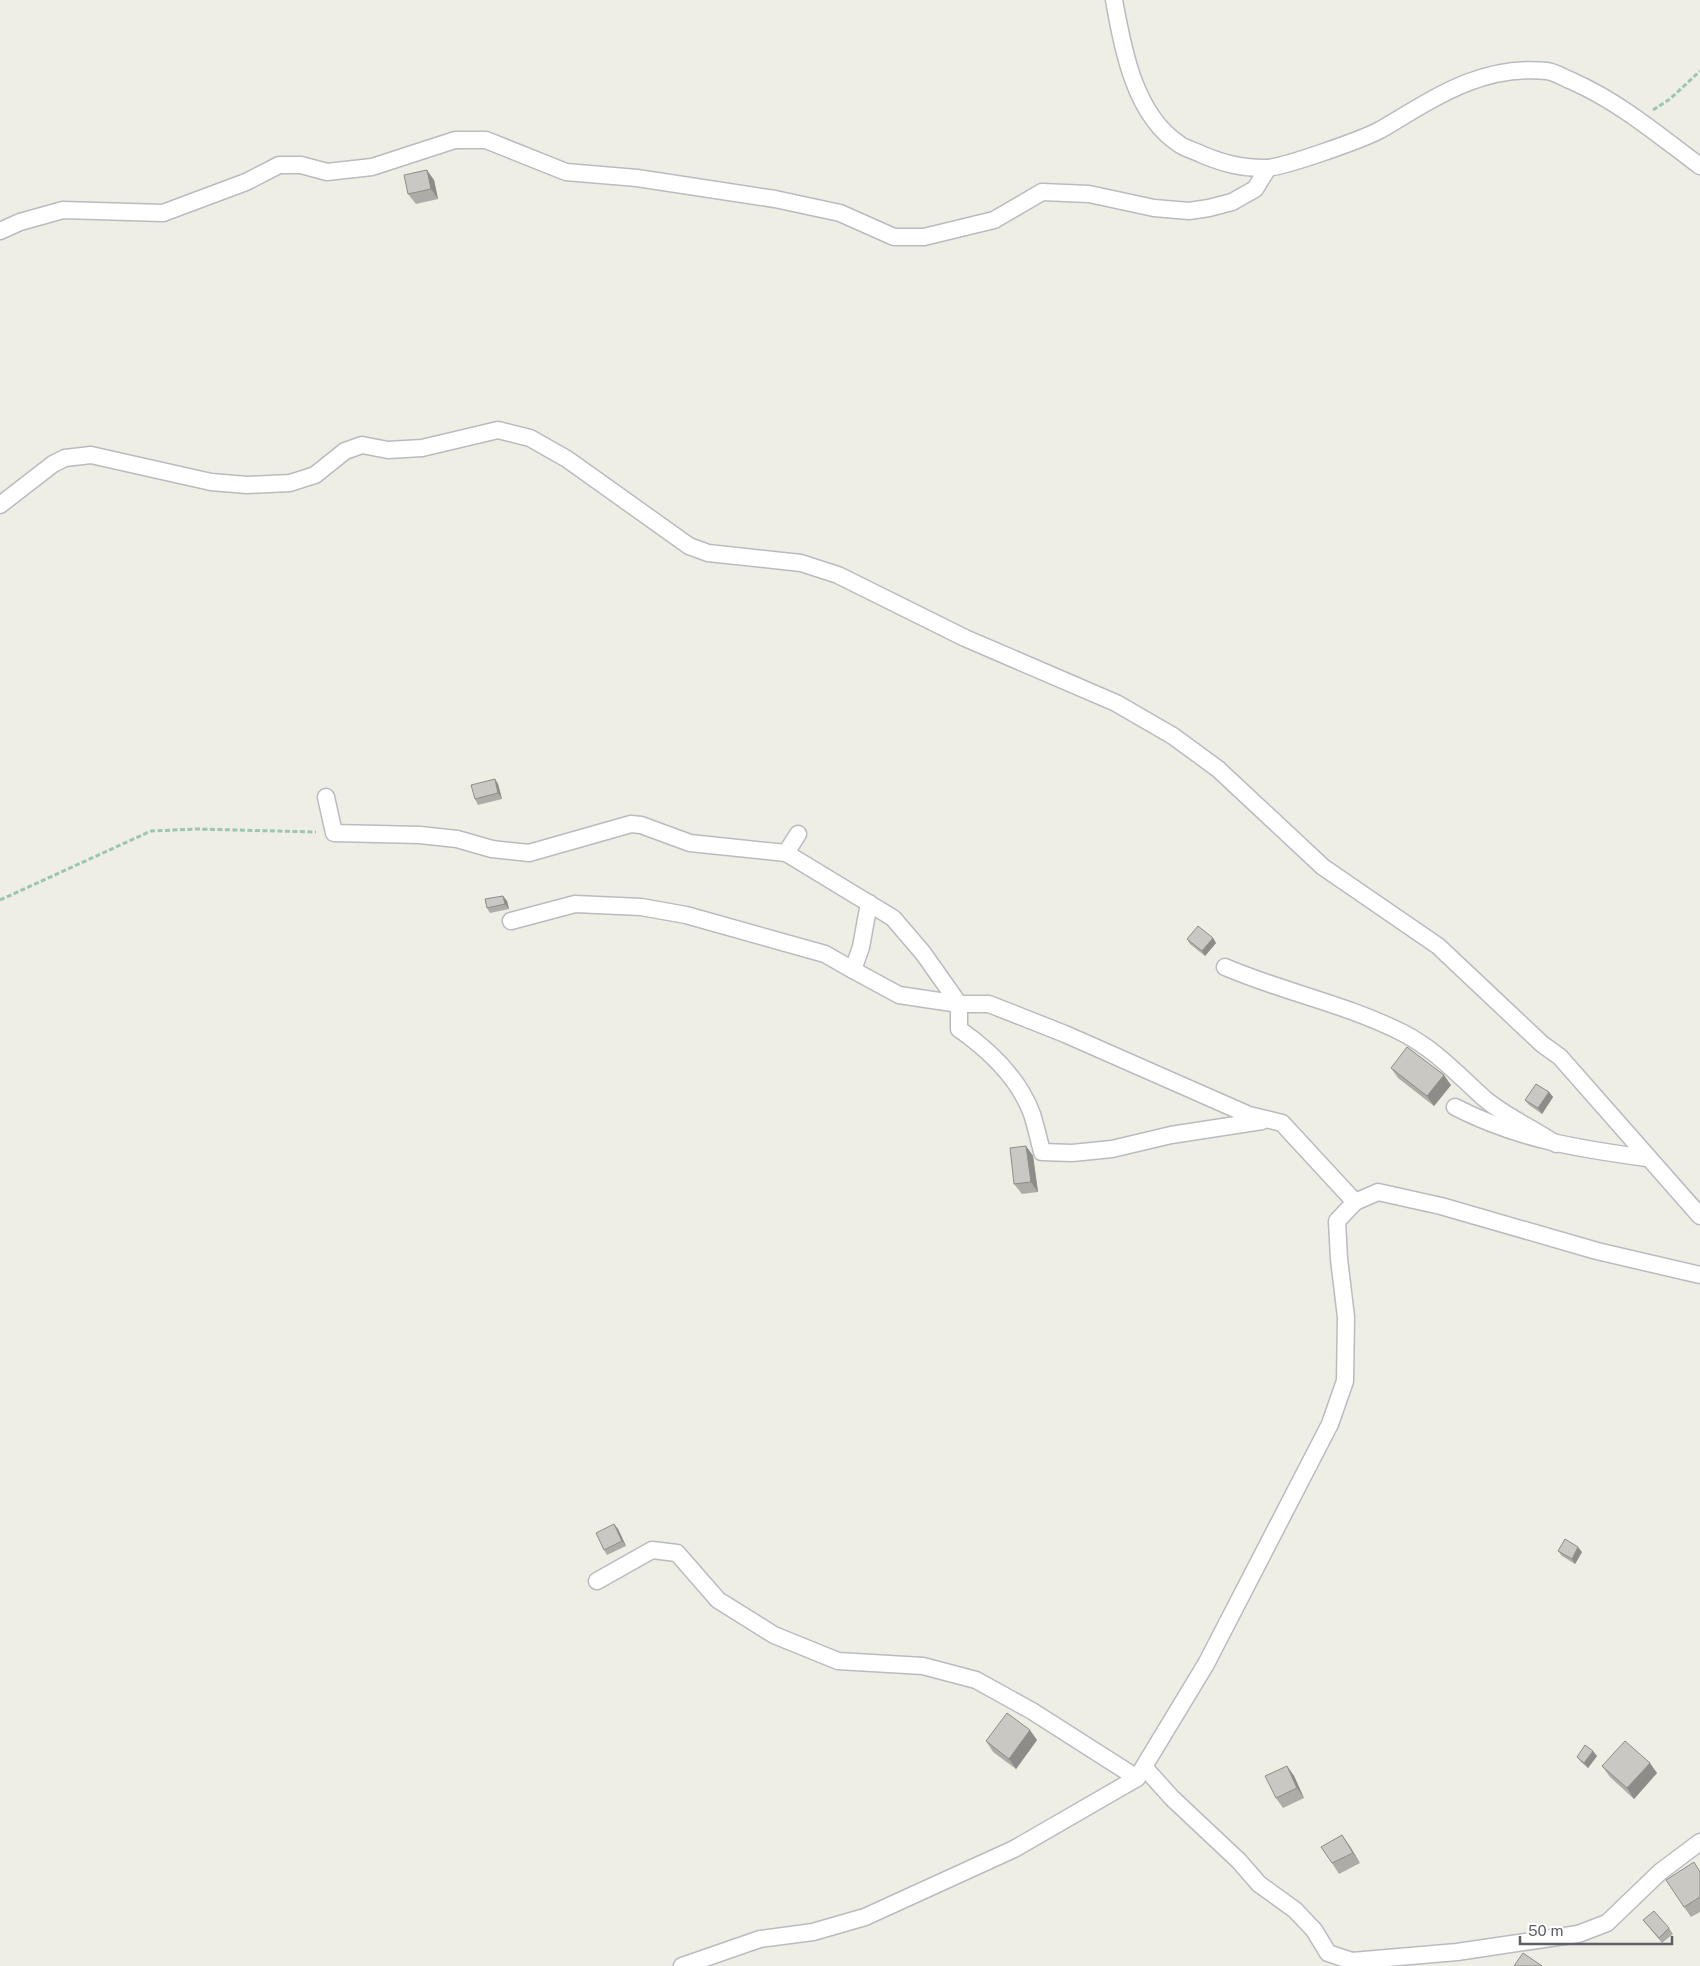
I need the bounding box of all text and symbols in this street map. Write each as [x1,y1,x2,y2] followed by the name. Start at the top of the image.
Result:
[1520,1914,1672,1946] scale bar
[1528,1922,1563,1939] text: 50 m

